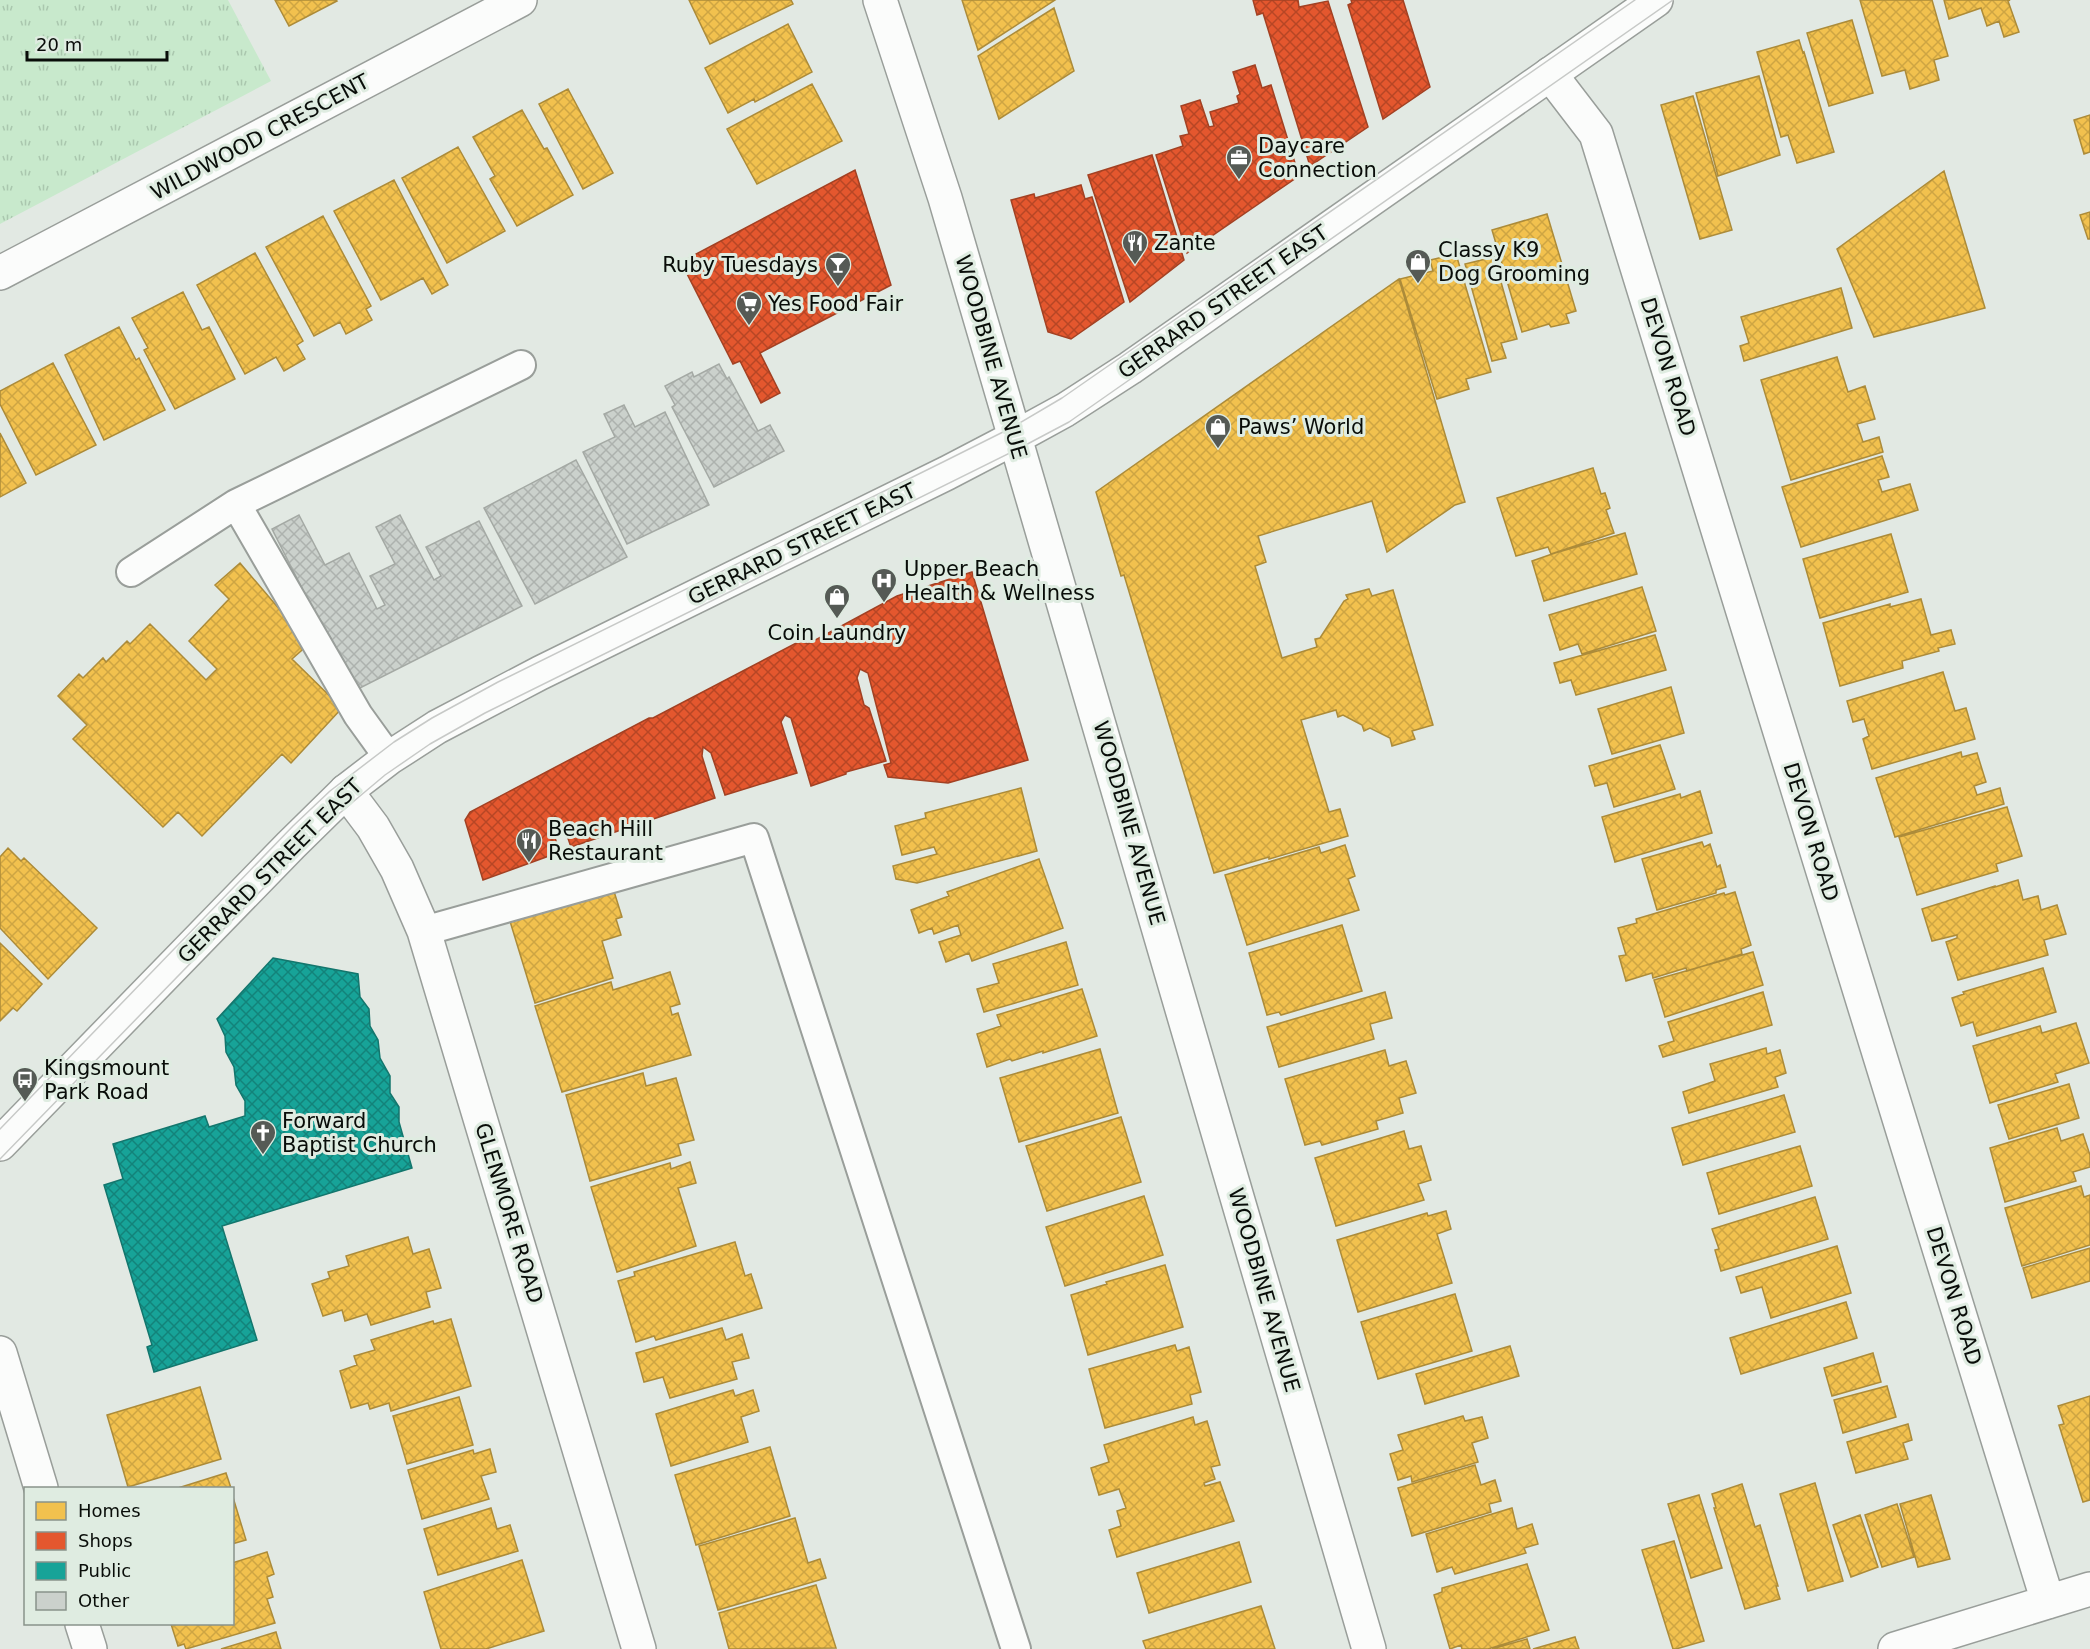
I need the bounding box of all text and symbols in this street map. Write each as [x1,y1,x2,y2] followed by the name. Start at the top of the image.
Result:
[27,24,166,62] scale bar
[36,34,82,55] text: 20 m
[147,69,373,205] street label: WILDWOOD CRESCENT
[1258,134,1377,182] place label: Daycare Connection
[1224,143,1254,181] office icon: Daycare Connection
[1114,220,1333,384] street label: GERRARD STREET EAST
[1120,228,1150,266] restaurant icon: Zante
[1154,231,1216,255] place label: Zante
[1438,238,1590,286] place label: Classy K9 Dog Grooming
[1403,247,1433,285] shop icon: Classy K9 Dog Grooming
[823,250,853,288] bar icon: Ruby Tuesdays
[950,252,1032,462] street label: WOODBINE AVENUE
[662,253,818,277] place label: Ruby Tuesdays
[734,289,764,327] supermarket icon: Yes Food Fair
[767,292,903,316] place label: Yes Food Fair
[1636,295,1700,439] street label: DEVON ROAD
[1203,412,1233,450] shop icon: Paws’ World
[1238,415,1364,439] place label: Paws’ World
[684,478,920,610] street label: GERRARD STREET EAST
[904,557,1095,605] place label: Upper Beach Health & Wellness
[869,566,899,604] hospital icon: Upper Beach Health & Wellness
[822,582,852,620] shop icon: Coin Laundry
[768,621,906,645] place label: Coin Laundry
[1088,718,1170,928] street label: WOODBINE AVENUE
[1779,760,1843,904] street label: DEVON ROAD
[173,774,367,968] street label: GERRARD STREET EAST
[548,817,663,865] place label: Beach Hill Restaurant
[514,826,544,864] restaurant icon: Beach Hill Restaurant
[44,1056,169,1104] place label: Kingsmount Park Road
[10,1065,40,1103] bus stop icon: Kingsmount Park Road
[282,1109,437,1157] place label: Forward Baptist Church
[248,1118,278,1156] church icon: Forward Baptist Church
[470,1120,548,1306] street label: GLENMORE ROAD
[1223,1185,1305,1395] street label: WOODBINE AVENUE
[1922,1224,1986,1368] street label: DEVON ROAD
[24,1487,234,1625] legend
[78,1500,141,1521] text: Homes
[78,1530,133,1551] text: Shops
[78,1560,131,1581] text: Public
[78,1590,130,1611] text: Other

